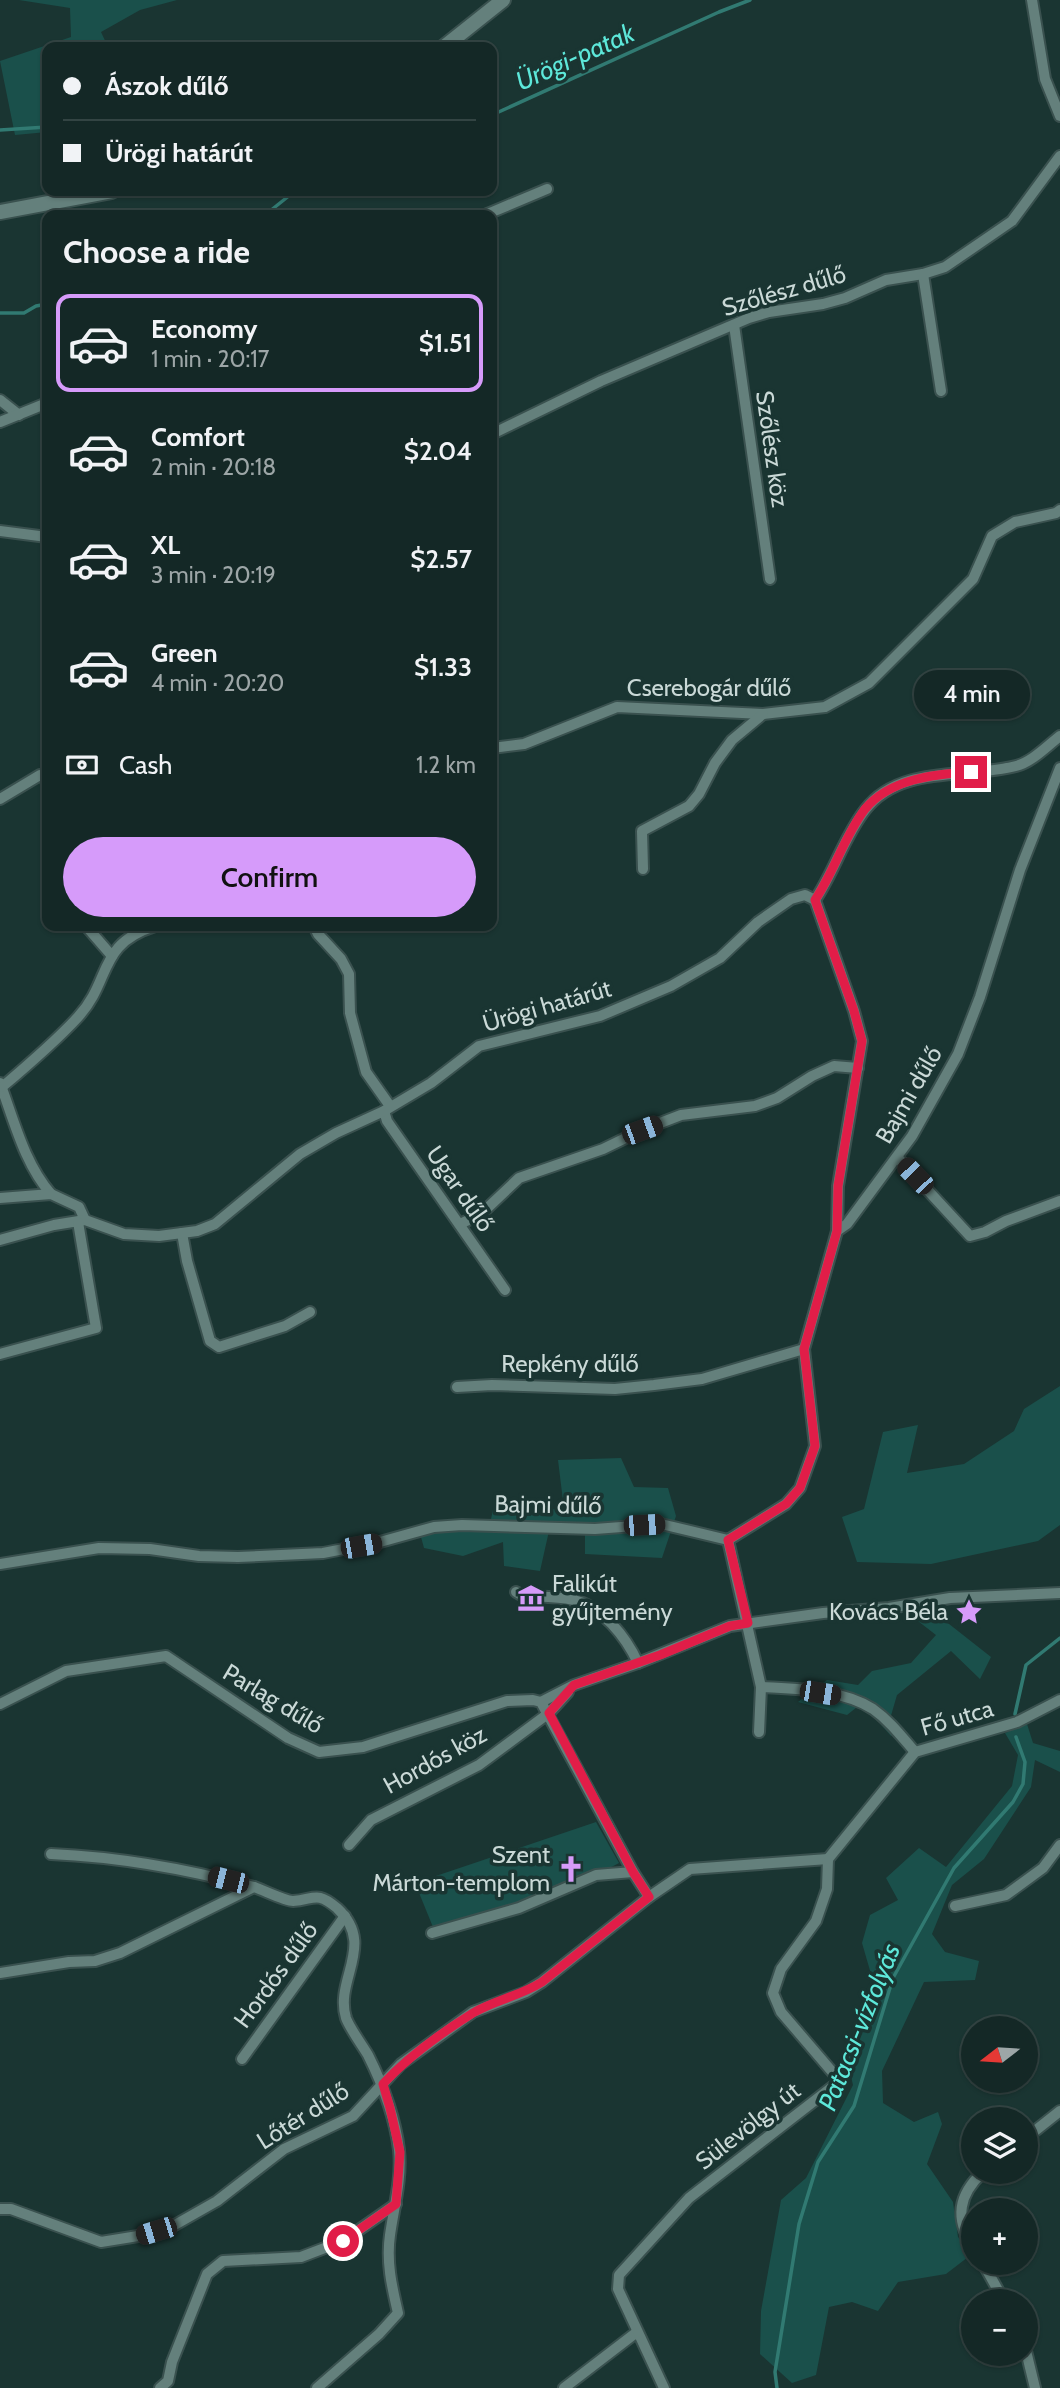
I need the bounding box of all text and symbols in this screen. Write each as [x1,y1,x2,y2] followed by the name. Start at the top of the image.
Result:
[511,16,640,97] water label: Ürögi-patak
[105,70,228,102] text: Ászok dűlő
[105,137,253,169] text: Ürögi határút
[63,232,250,271] text: Choose a ride
[719,259,849,322] street label: Szőlész dűlő
[67,312,130,375] icon: car
[151,313,257,345] text: Economy
[419,327,472,359] text: $1.51
[151,345,269,373] text: 1 min · 20:17
[750,389,795,509] street label: Szőlész köz
[67,420,130,483] icon: car
[151,421,245,453] text: Comfort
[404,435,472,467] text: $2.04
[151,453,276,481] text: 2 min · 20:18
[67,528,130,591] icon: car
[151,529,180,561] text: XL
[410,543,472,575] text: $2.57
[151,561,276,589] text: 3 min · 20:19
[67,636,130,699] icon: car
[151,637,218,669] text: Green
[414,651,472,683] text: $1.33
[151,669,284,697] text: 4 min · 20:20
[913,670,1029,720] callout: 4 min
[627,673,791,702] street label: Cserebogár dűlő
[943,680,1001,708] text: 4 min
[63,746,101,784] icon: cash
[119,749,172,781] text: Cash
[416,751,476,779] text: 1.2 km
[955,756,987,788] route end
[63,837,476,917] button: Confirm
[479,973,615,1038] street label: Ürögi határút
[869,1041,948,1148] street label: Bajmi dűlő
[619,1113,666,1147] car
[420,1140,500,1237] street label: Ugar dűlő
[893,1154,938,1198] car
[501,1349,639,1378] street label: Repkény dűlő
[494,1489,602,1520] street label: Bajmi dűlő
[623,1513,666,1537] car
[339,1532,384,1560] car
[552,1569,673,1626] place label: Falikút gyűjtemény
[516,1583,546,1613] museum icon: Falikút gyűjtemény
[829,1597,948,1626] place label: Kovács Béla
[954,1597,984,1627] place icon: Kovács Béla
[218,1657,329,1740] street label: Parlag dűlő
[798,1679,843,1707] car
[917,1693,997,1742] street label: Fő utca
[378,1719,491,1800] street label: Hordós köz
[372,1840,550,1897] place label: Szent Márton-templom
[556,1854,586,1884] church icon: Szent Márton-templom
[206,1865,251,1895] car
[228,1916,324,2033] street label: Hordós dűlő
[811,1939,907,2115] water label: Patacsi-vízfolyás
[961,2016,1038,2093] north arrow
[961,2016,1038,2366] map controls
[251,2076,354,2155] street label: Lőtér dűlő
[690,2076,806,2175] street label: Sülevölgy út
[961,2107,1038,2184] button: layers
[961,2198,1038,2275] button: +
[133,2215,180,2247] car
[327,2225,359,2257] route start
[961,2289,1038,2366] button: −

